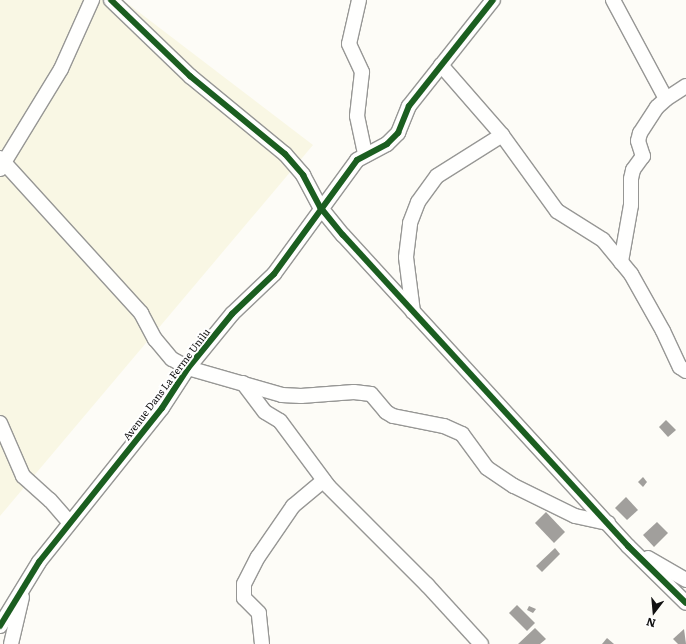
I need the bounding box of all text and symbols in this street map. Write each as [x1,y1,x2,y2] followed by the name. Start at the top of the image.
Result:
[120,326,212,442] street label: Avenue Dans La Ferme Unilu
[634,592,674,632] north arrow
[644,615,657,633] text: N

